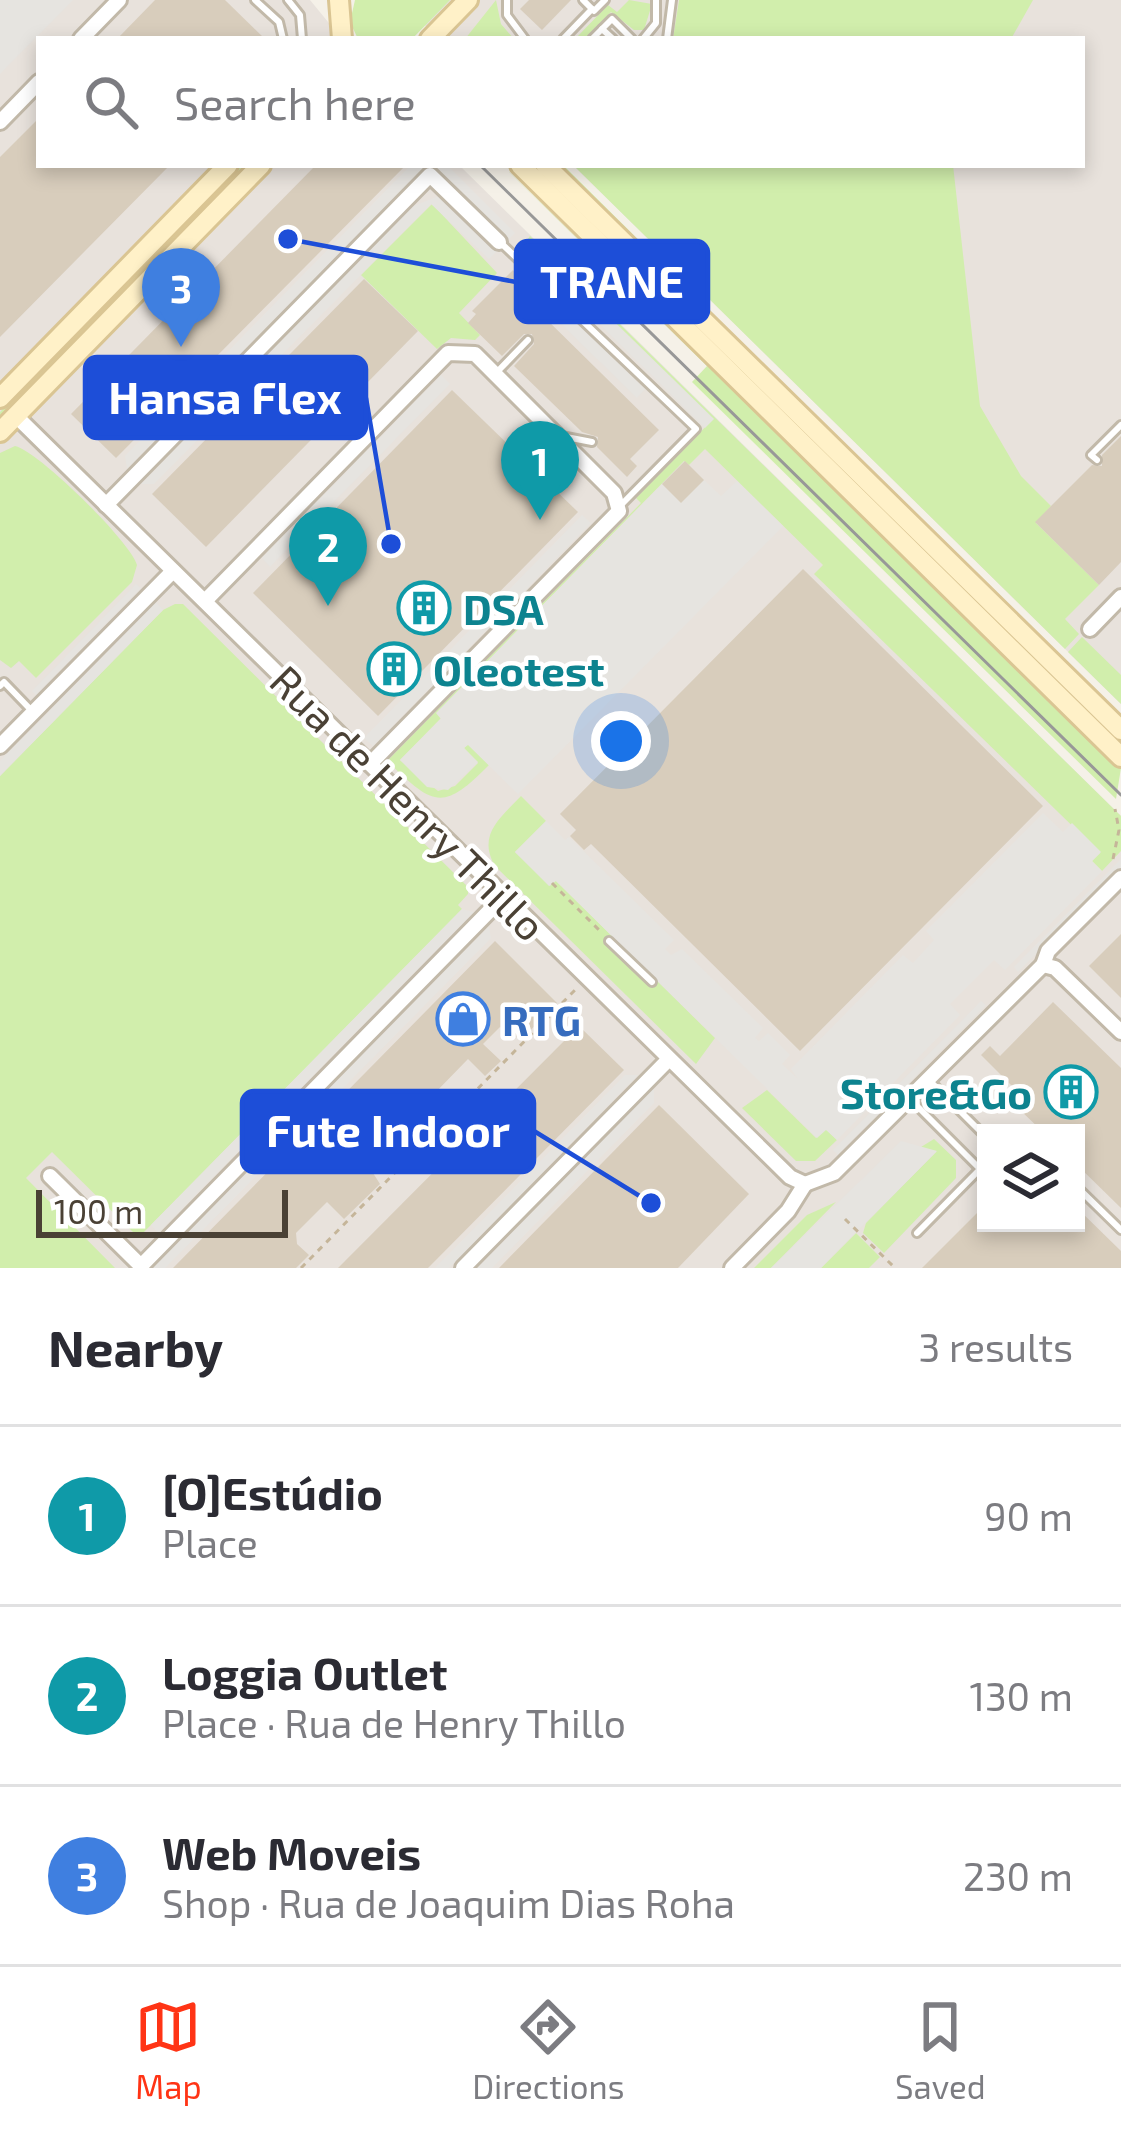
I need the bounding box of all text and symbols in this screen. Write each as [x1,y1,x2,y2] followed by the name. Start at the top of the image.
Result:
[36,36,1085,168] search box
[78,69,144,135] icon: search
[174,75,416,129] text: Search here
[516,241,708,322] callout: TRANE
[142,248,220,347] pin: 3
[540,253,684,307] text: TRANE
[85,357,366,438] callout: Hansa Flex
[108,369,342,423] text: Hansa Flex
[501,421,579,520] pin: 1
[289,507,367,606] pin: 2
[396,580,452,636] building icon: DSA
[463,583,544,633] place label: DSA
[366,641,422,697] building icon: Oleotest
[433,644,604,694] place label: Oleotest
[261,654,557,950] street label: Rua de Henry Thillo
[591,711,651,771] your location
[435,991,491,1047] shop icon: RTG
[502,994,581,1044] place label: RTG
[1043,1064,1099,1120] building icon: Store&Go
[840,1067,1032,1117] place label: Store&Go
[242,1091,534,1172] callout: Fute Indoor
[266,1102,510,1156] text: Fute Indoor
[977,1124,1085,1232] map controls
[977,1124,1085,1232] button: layers
[36,1184,288,1237] scale bar
[54,1191,143,1231] text: 100 m
[48,1316,223,1377] text: Nearby
[919,1323,1073,1370] text: 3 results
[162,1465,383,1519] text: [O]Estúdio
[79,1492,95,1539] text: 1
[984,1492,1073,1539] text: 90 m
[162,1519,258,1566] text: Place
[162,1645,447,1699] text: Loggia Outlet
[76,1672,98,1719] text: 2
[969,1672,1073,1719] text: 130 m
[162,1699,626,1746] text: Place · Rua de Henry Thillo
[162,1825,421,1879] text: Web Moveis
[76,1852,98,1899] text: 3
[963,1852,1073,1899] text: 230 m
[162,1879,735,1926] text: Shop · Rua de Joaquim Dias Roha
[135,1994,202,2106] tab: Map
[472,1994,624,2106] tab: Directions
[895,1994,986,2106] tab: Saved

